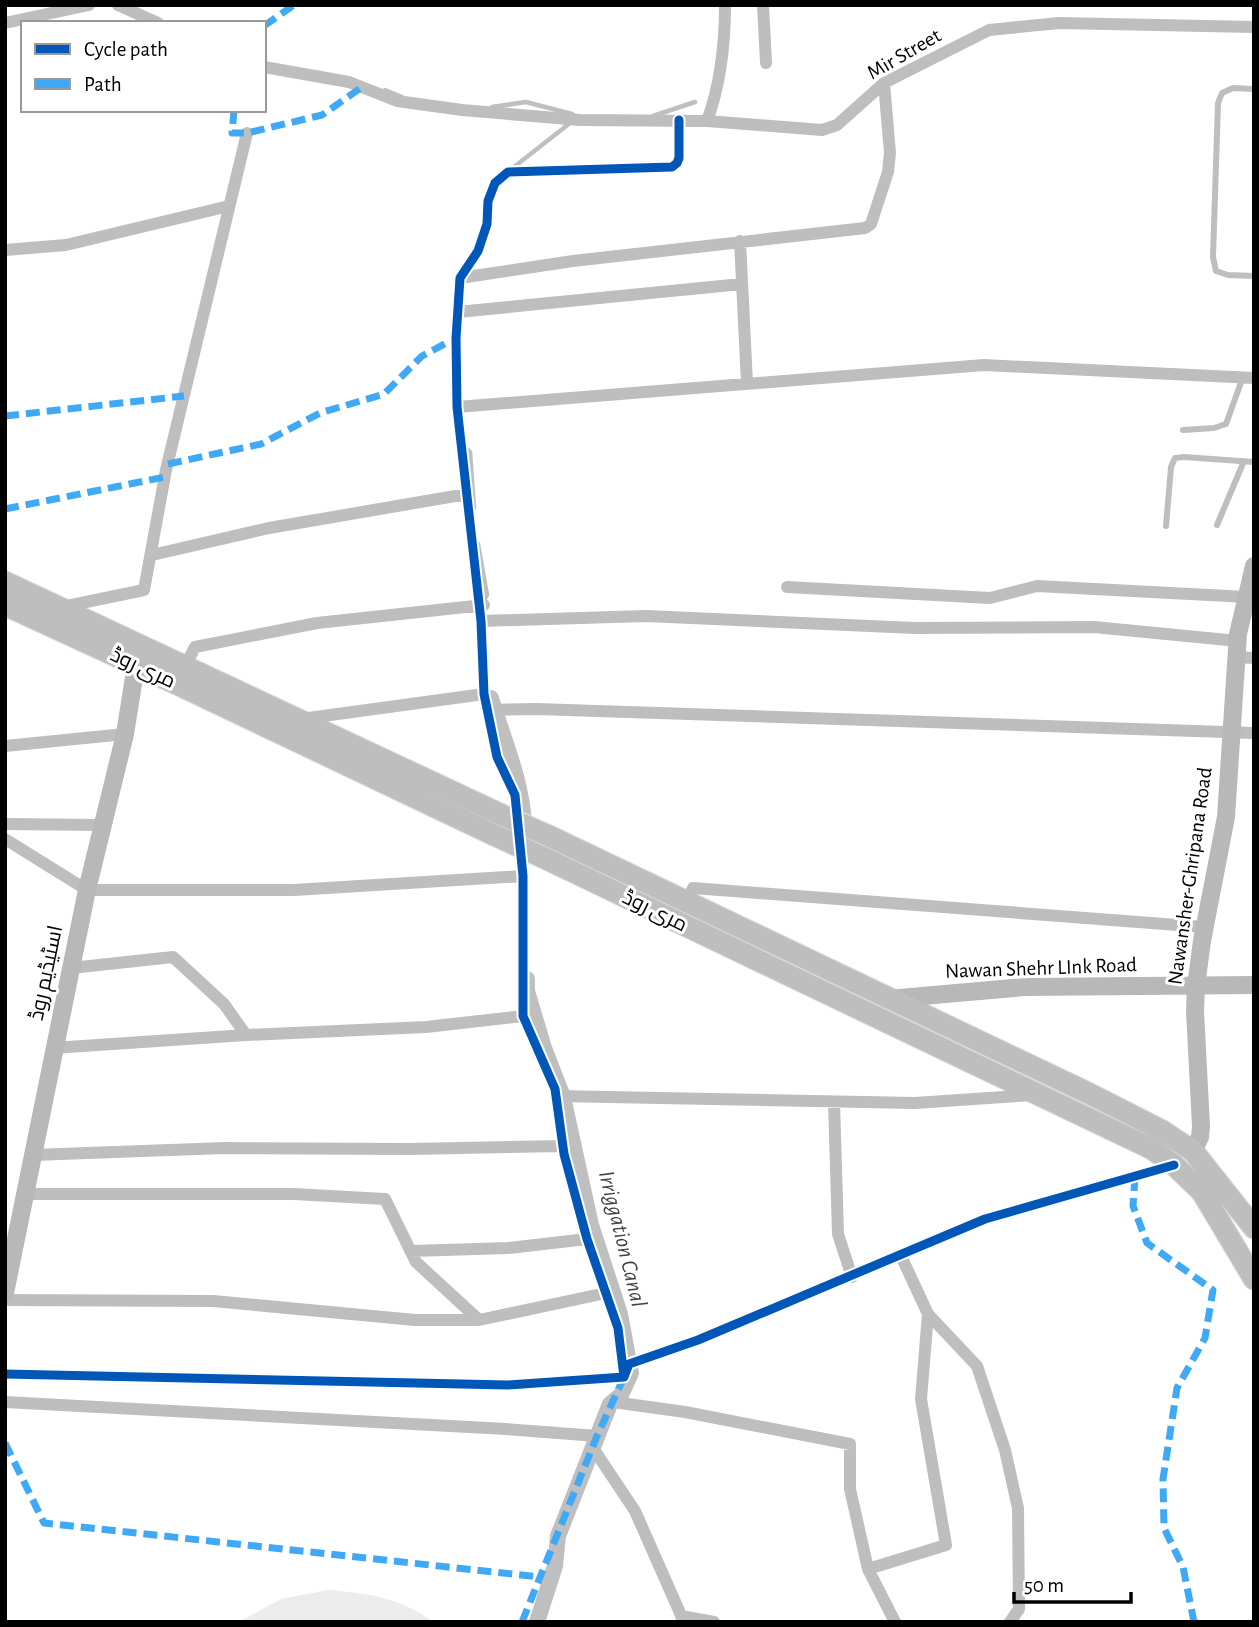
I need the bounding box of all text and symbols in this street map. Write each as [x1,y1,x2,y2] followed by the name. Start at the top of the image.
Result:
[21,21,266,112] legend
[864,24,945,83] street label: Mir Street
[84,39,168,60] text: Cycle path
[84,74,122,95] text: Path
[106,644,179,694] street label: مری روڈ
[1164,766,1216,986] street label: Nawansher-Ghripana Road
[618,886,691,937] street label: مری روڈ
[26,924,69,1023] street label: اسٹیڈیم روڈ
[945,954,1137,982] street label: Nawan Shehr LInk Road
[594,1168,650,1310] water label: Irriggation Canal
[1014,1560,1131,1604] scale bar
[1024,1575,1064,1596] text: 50 m

